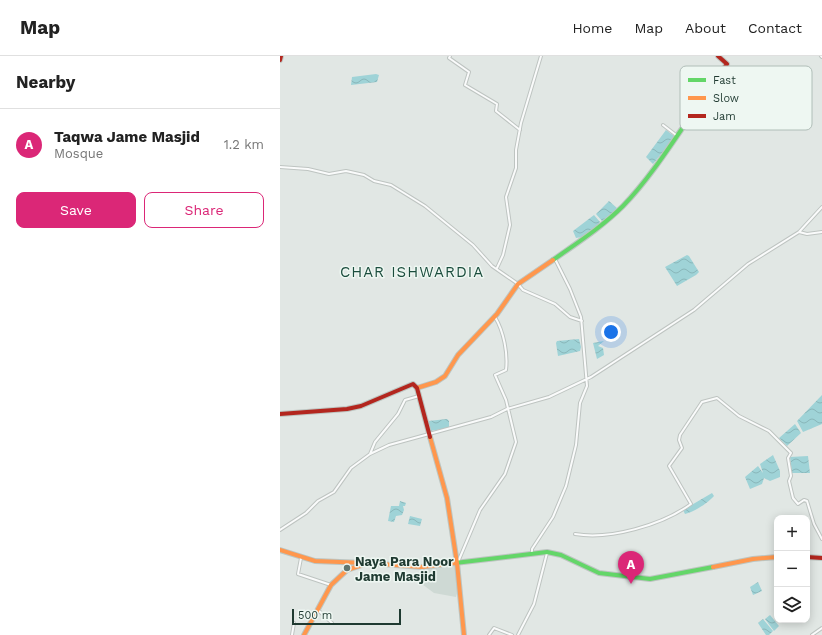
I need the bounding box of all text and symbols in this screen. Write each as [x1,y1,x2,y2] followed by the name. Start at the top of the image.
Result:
[20,16,60,39] text: Map
[572,20,612,36] text: Home
[634,20,663,36] text: Map
[685,20,726,36] text: About
[748,20,802,36] text: Contact
[680,66,812,130] legend
[16,72,75,92] text: Nearby
[713,74,736,87] text: Fast
[713,92,739,105] text: Slow
[713,110,736,123] text: Jam
[54,128,200,146] text: Taqwa Jame Masjid
[25,137,33,152] text: A
[224,137,264,152] text: 1.2 km
[54,146,103,161] text: Mosque
[16,192,136,228] button: Save
[144,192,264,228] button: Share
[340,263,484,281] district label: CHAR ISHWARDIA
[601,322,621,342] your location
[774,515,810,623] map controls
[774,515,810,551] button: +
[618,551,644,584] pin: A
[774,551,810,587] button: −
[355,554,454,584] place label: Naya Para Noor Jame Masjid
[342,563,352,573] marker: Naya Para Noor Jame Masjid
[774,587,810,623] button: layers
[292,607,401,626] scale bar
[298,609,332,622] text: 500 m

